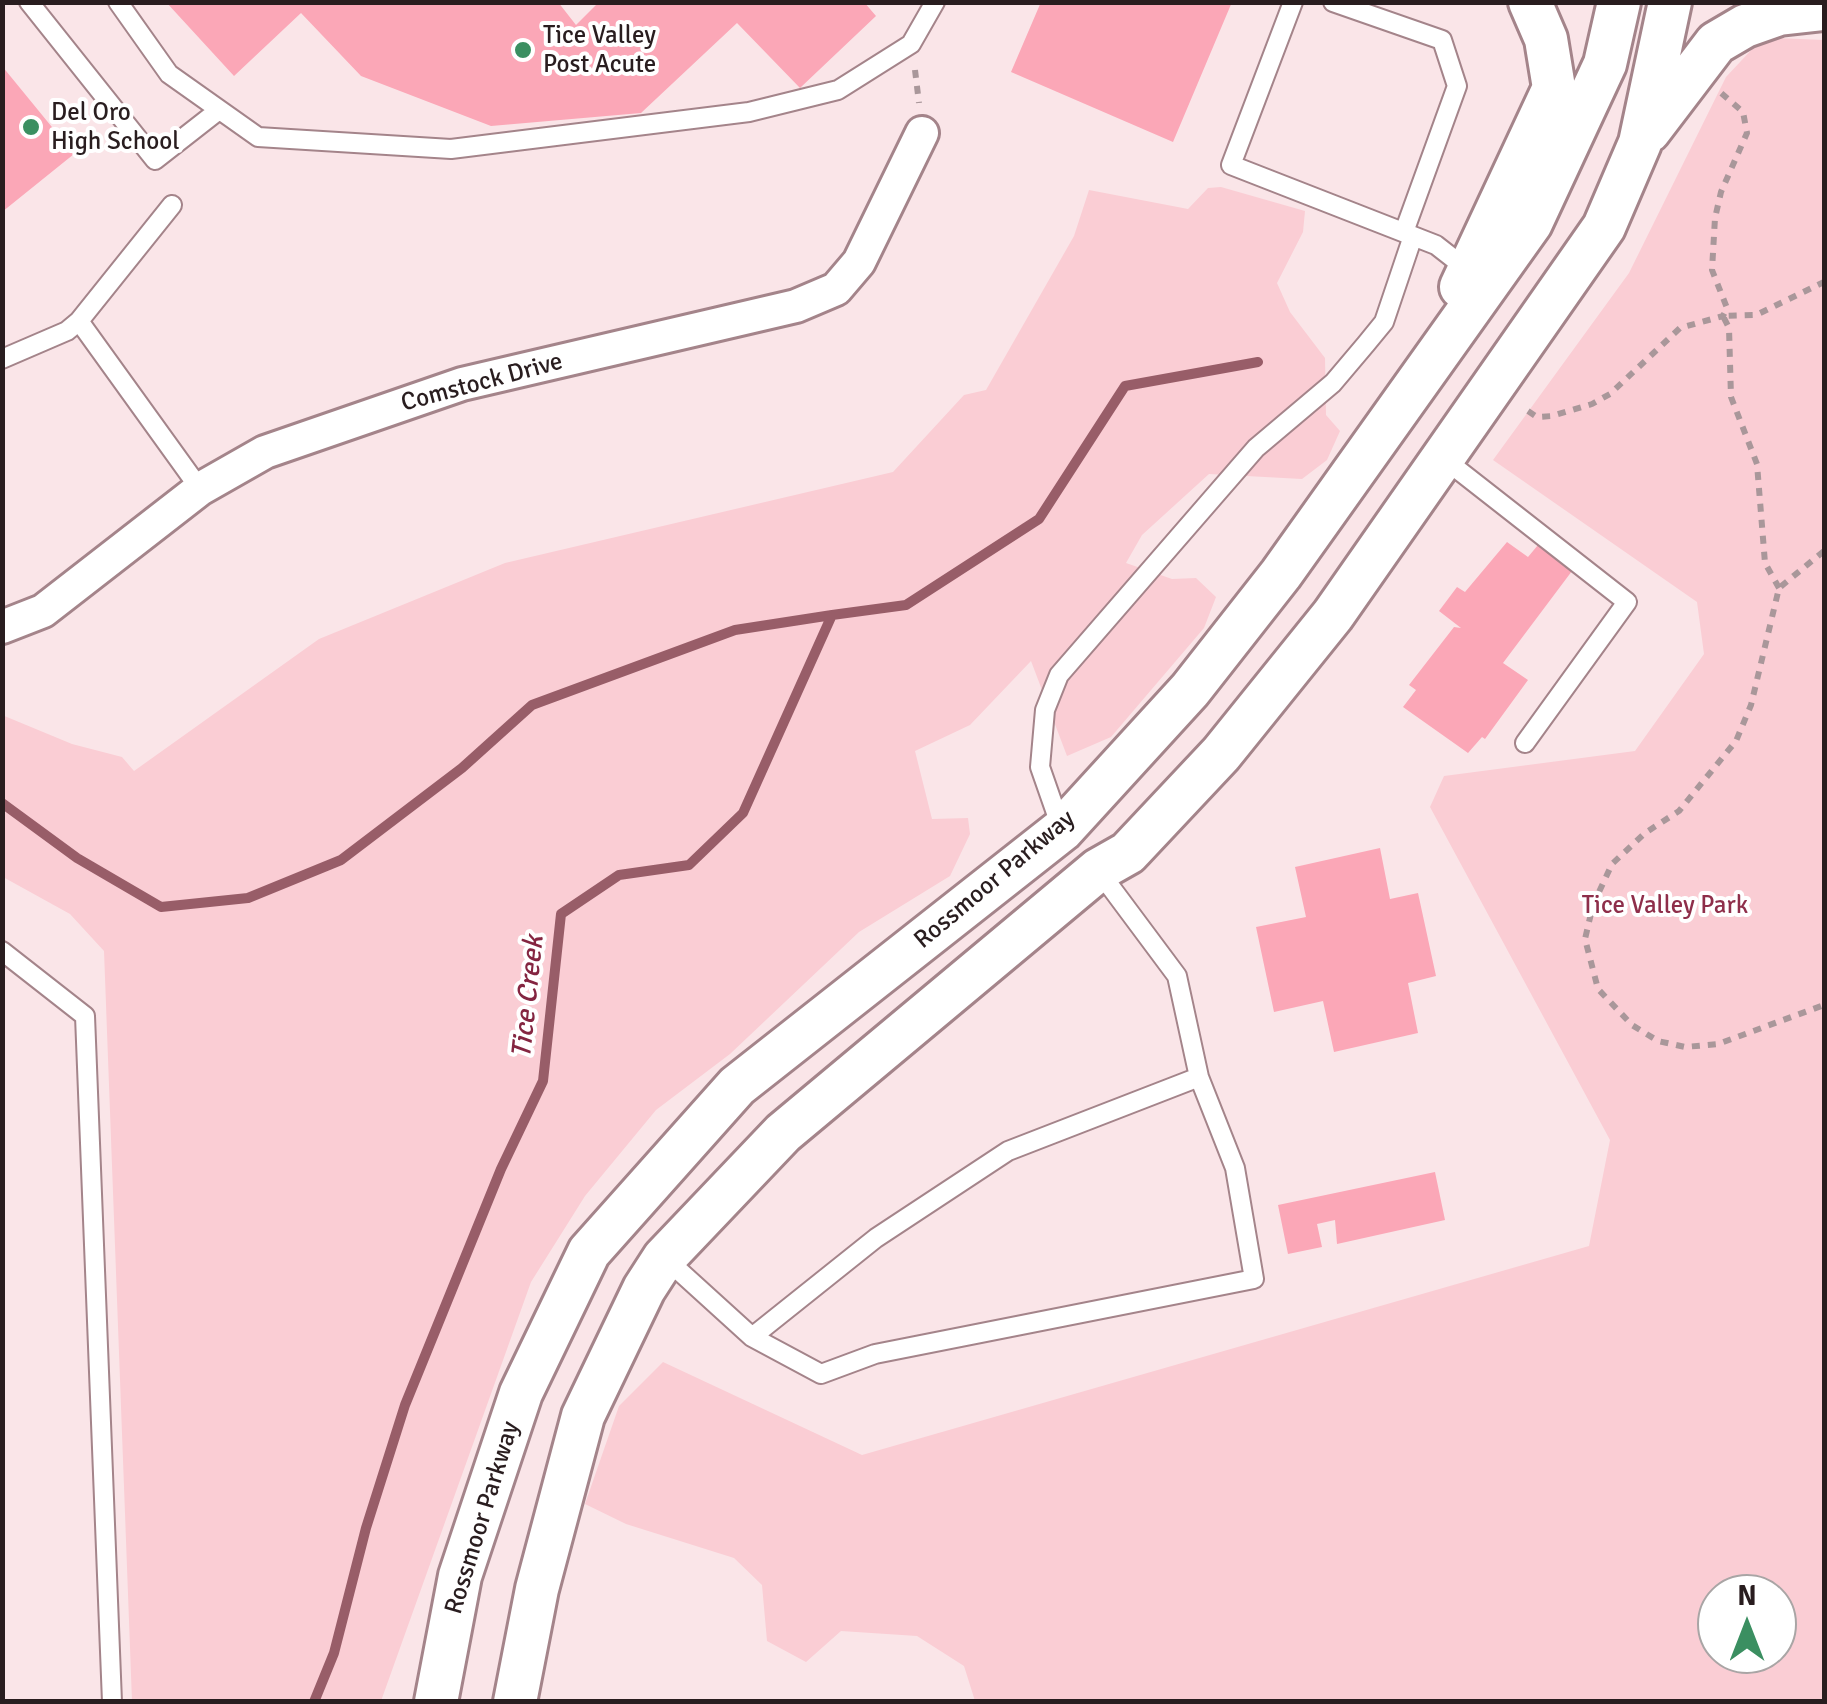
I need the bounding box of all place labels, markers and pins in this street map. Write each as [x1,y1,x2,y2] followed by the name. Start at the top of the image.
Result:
[543,21,656,80] place label: Tice Valley Post Acute
[512,39,534,61] marker: Tice Valley Post Acute
[51,98,180,157] place label: Del Oro High School
[20,116,42,138] marker: Del Oro High School

